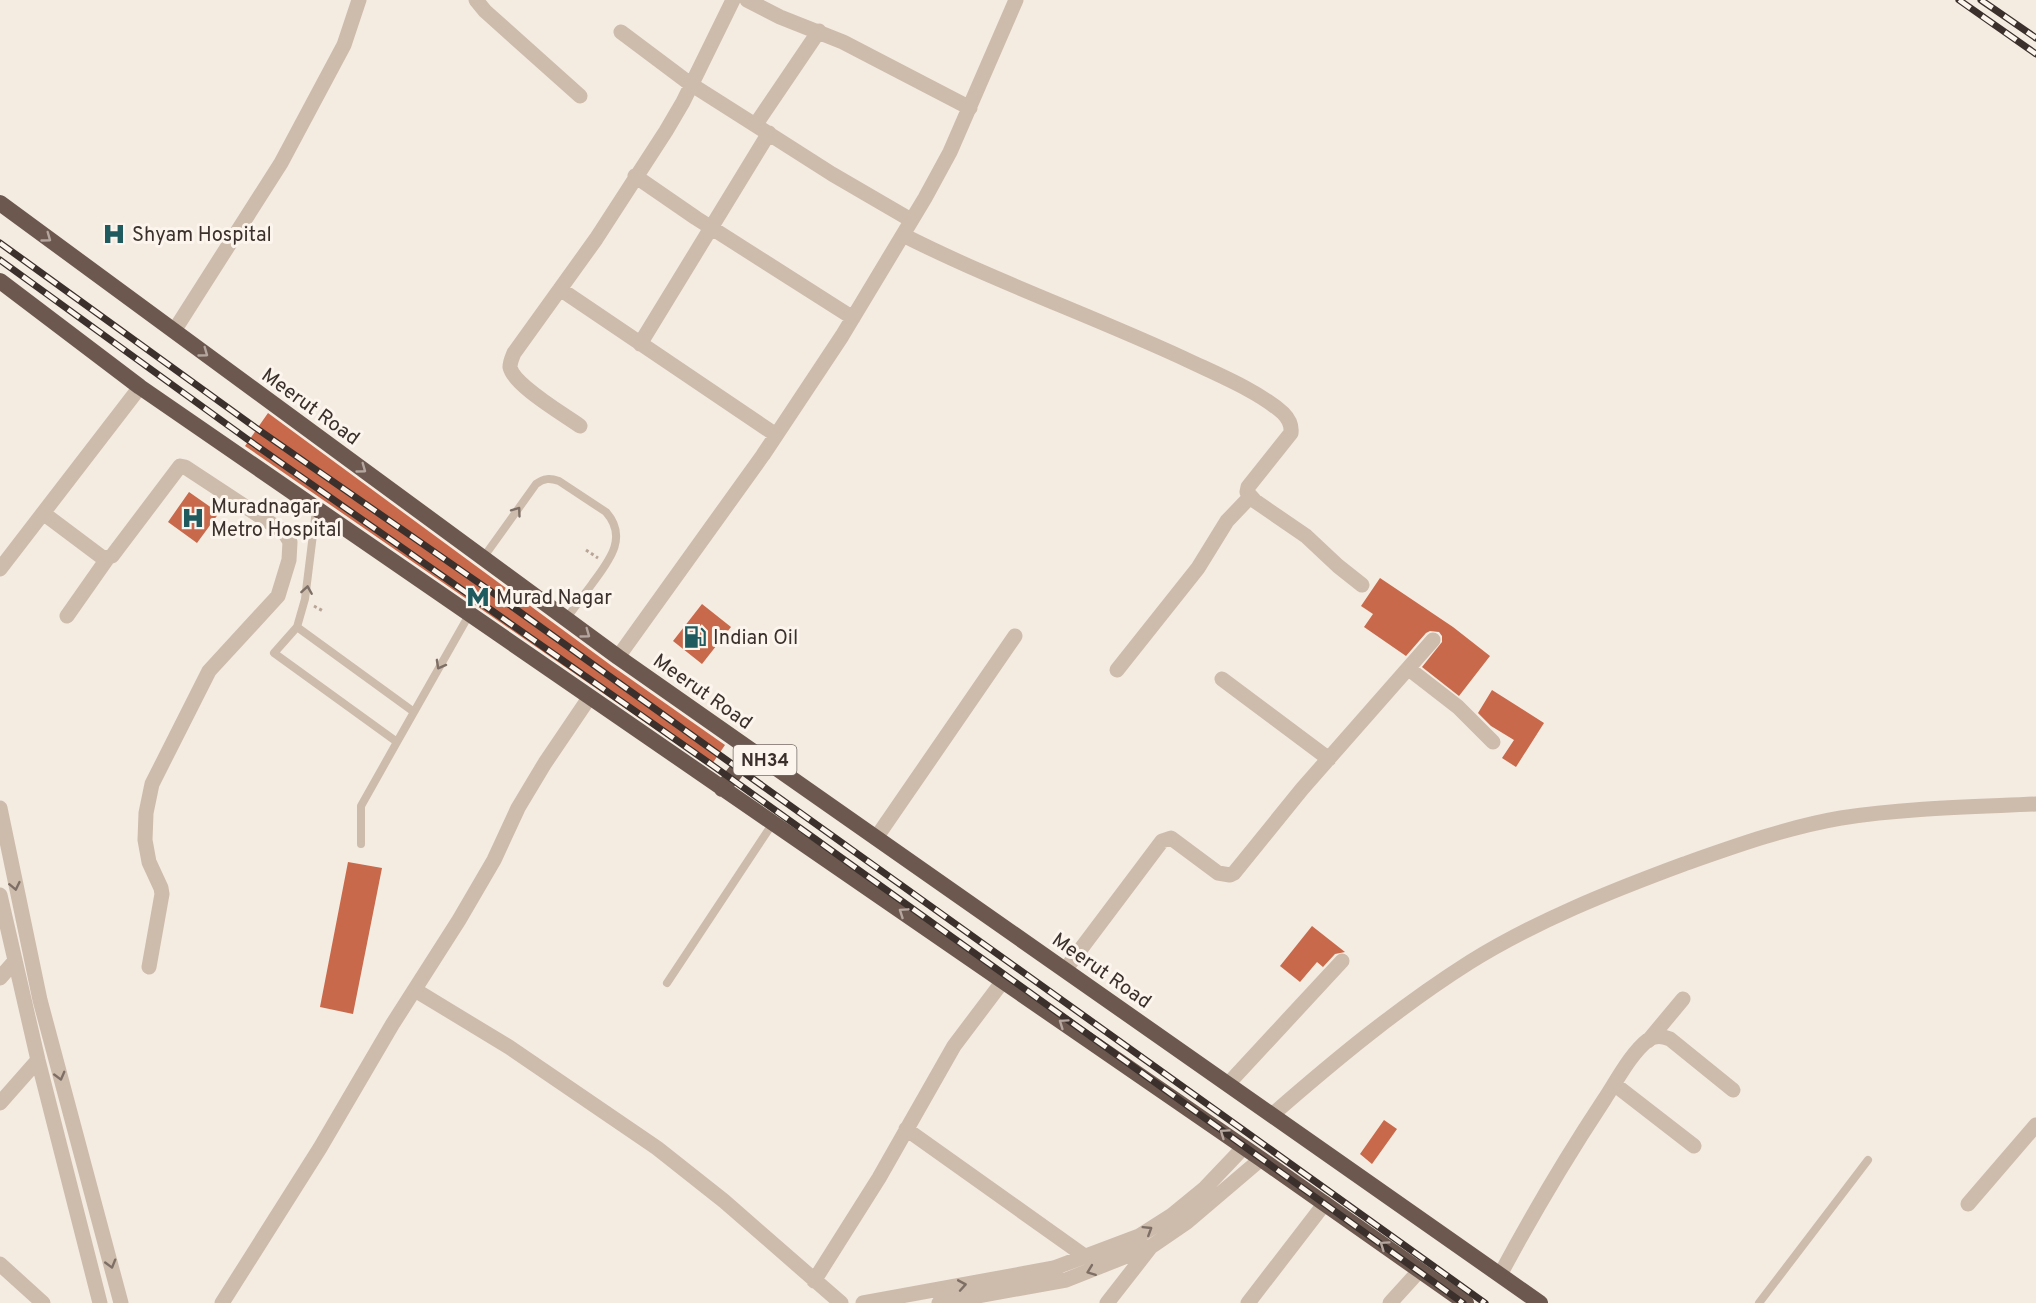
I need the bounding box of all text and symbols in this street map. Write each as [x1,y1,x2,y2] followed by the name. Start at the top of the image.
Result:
[101,221,127,247] hospital icon: Shyam Hospital
[132,223,272,249] place label: Shyam Hospital
[41,231,52,242] one-way arrow
[198,346,209,357] one-way arrow
[255,363,364,452] street label: Meerut Road
[355,462,366,473] one-way arrow
[211,495,341,544] place label: Muradnagar Metro Hospital
[180,505,206,531] hospital icon: Muradnagar Metro Hospital
[510,506,521,517] one-way arrow
[465,584,491,610] metro station icon: Murad Nagar
[300,585,312,595] one-way arrow
[496,586,612,612] place label: Murad Nagar
[682,624,708,650] fuel station icon: Indian Oil
[713,626,798,652] place label: Indian Oil
[580,627,591,638] one-way arrow
[647,649,757,736] street label: Meerut Road
[436,659,447,670] one-way arrow
[734,745,796,775] road number: NH34
[8,881,21,891] one-way arrow
[898,908,909,919] one-way arrow
[1046,928,1156,1015] street label: Meerut Road
[1059,1019,1070,1030] one-way arrow
[53,1070,65,1081] one-way arrow
[1220,1129,1231,1140] one-way arrow
[1142,1226,1152,1238] one-way arrow
[1380,1241,1391,1252] one-way arrow
[103,1259,116,1269] one-way arrow
[1086,1263,1097,1276] one-way arrow
[956,1279,966,1292] one-way arrow

